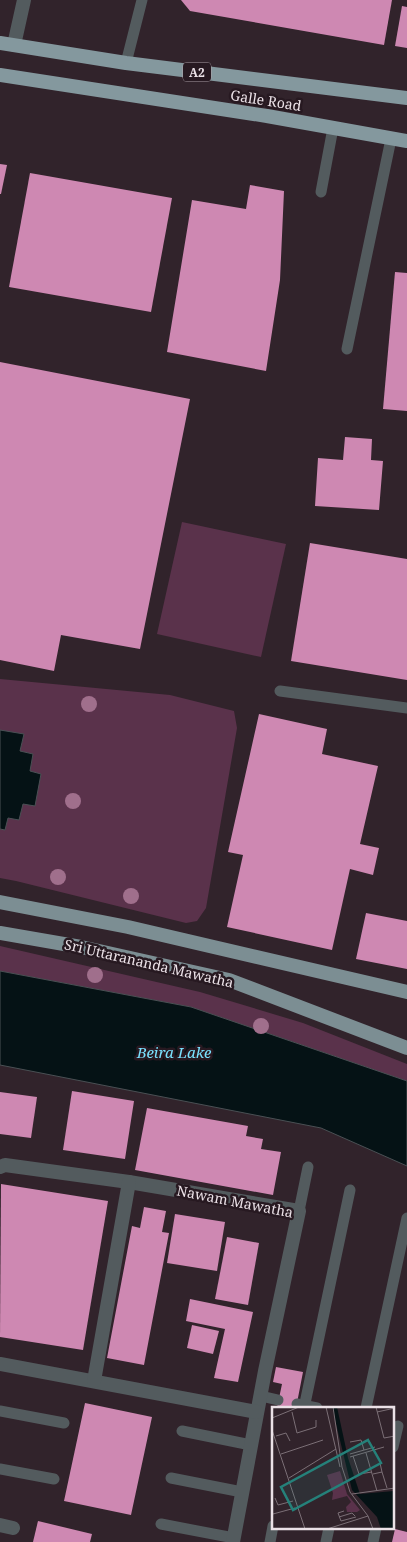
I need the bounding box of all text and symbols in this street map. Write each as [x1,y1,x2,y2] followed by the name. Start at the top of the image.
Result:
[183,62,211,82] road number: A2
[229,85,303,115] street label: Galle Road
[63,934,236,992] street label: Sri Uttarananda Mawatha
[136,1042,212,1062] water label: Beira Lake
[175,1180,295,1222] street label: Nawam Mawatha
[272,1407,394,1530] inset map

